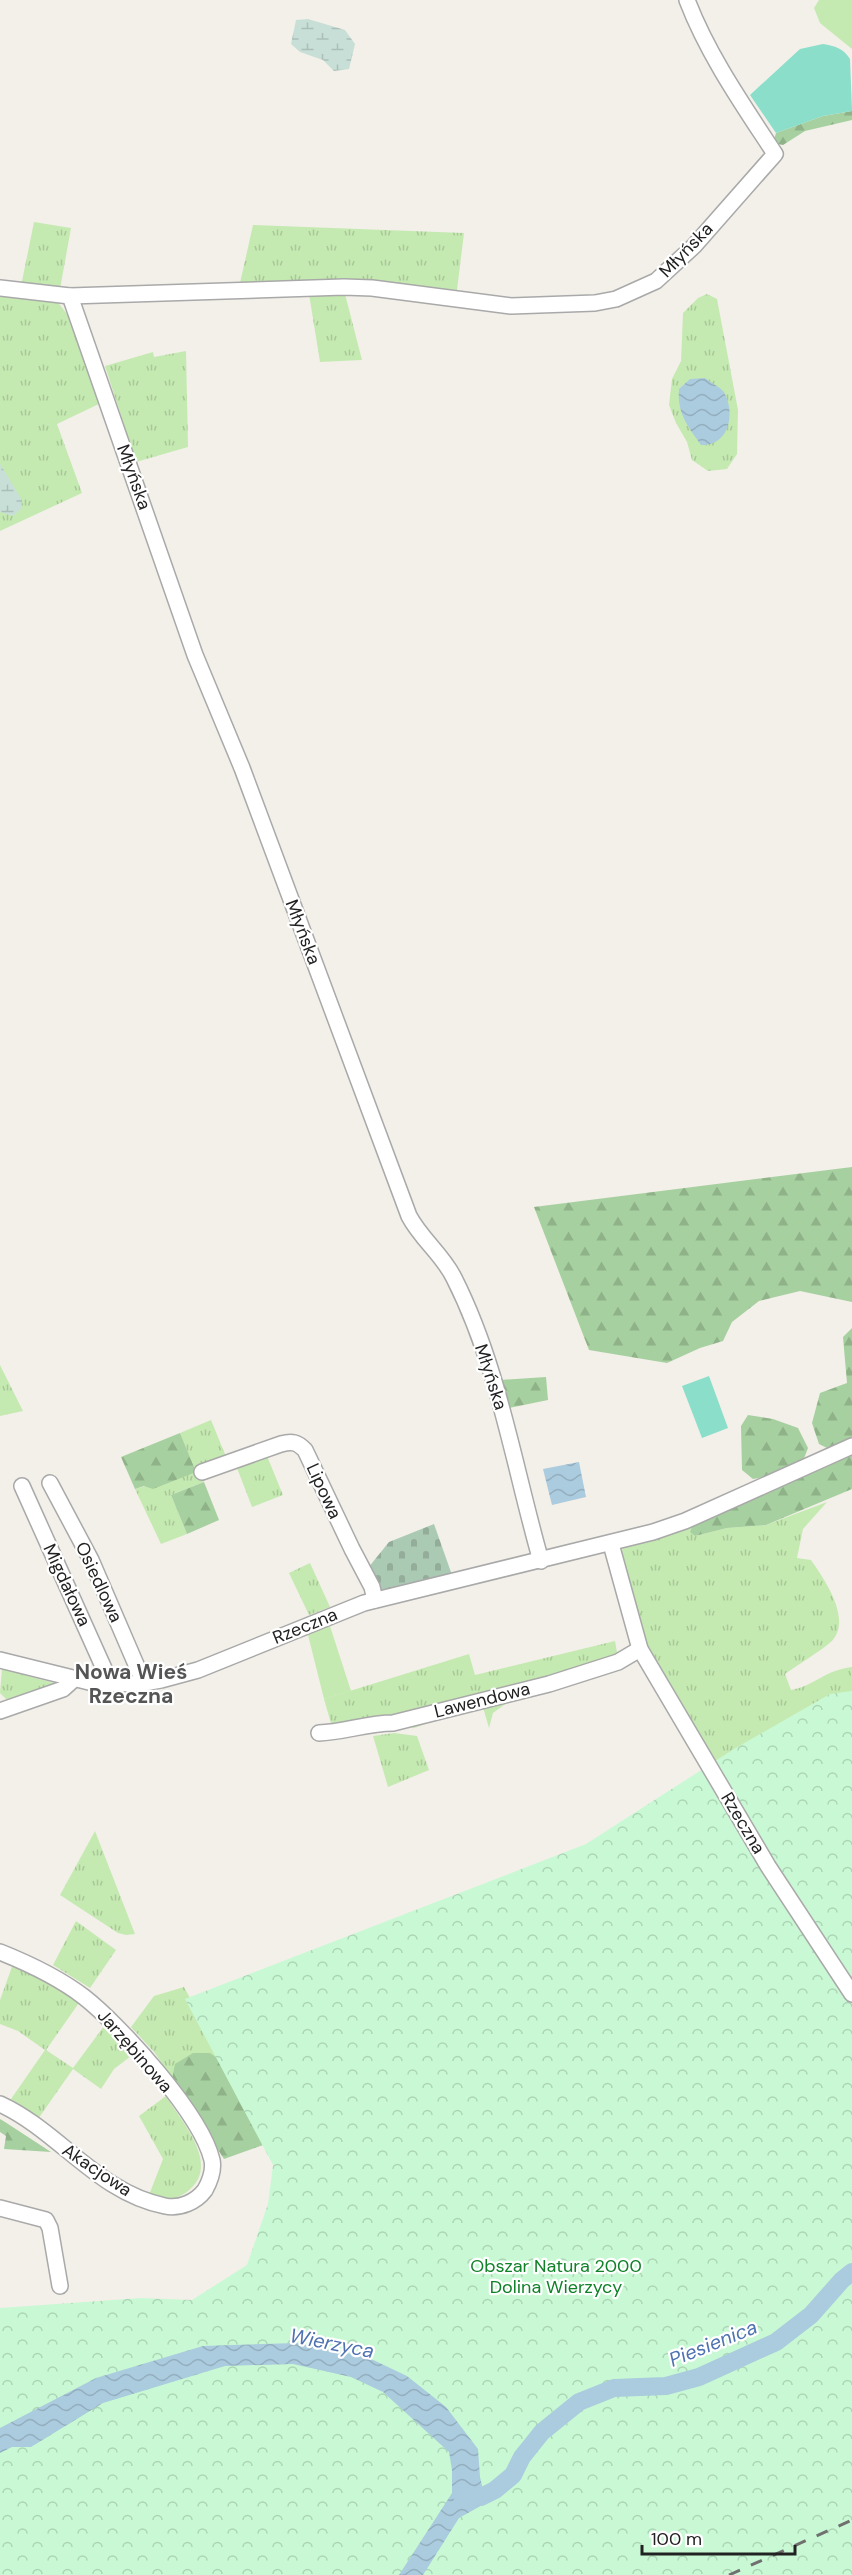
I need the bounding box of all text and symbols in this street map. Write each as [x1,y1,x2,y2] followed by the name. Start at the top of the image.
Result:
[654,217,718,283] street label: Młyńska
[111,441,157,513] street label: Młyńska
[280,896,326,968] street label: Młyńska
[469,1341,513,1413] street label: Młyńska
[301,1459,347,1523] street label: Lipowa
[70,1538,128,1626] street label: Osiedlowa
[37,1540,97,1630] street label: Migdałowa
[269,1602,341,1650] street label: Rzeczna
[75,1658,187,1710] district label: Nowa Wieś Rzeczna
[432,1677,532,1723] street label: Lawendowa
[715,1788,771,1858] street label: Rzeczna
[92,2004,178,2098] street label: Jarzębinowa
[58,2138,136,2202] street label: Akacjowa
[470,2254,642,2299] park label: Obszar Natura 2000 Dolina Wierzycy
[665,2314,761,2372] water label: Piesienica
[287,2322,377,2364] water label: Wierzyca
[642,2518,795,2556] scale bar
[651,2527,702,2551] text: 100 m

